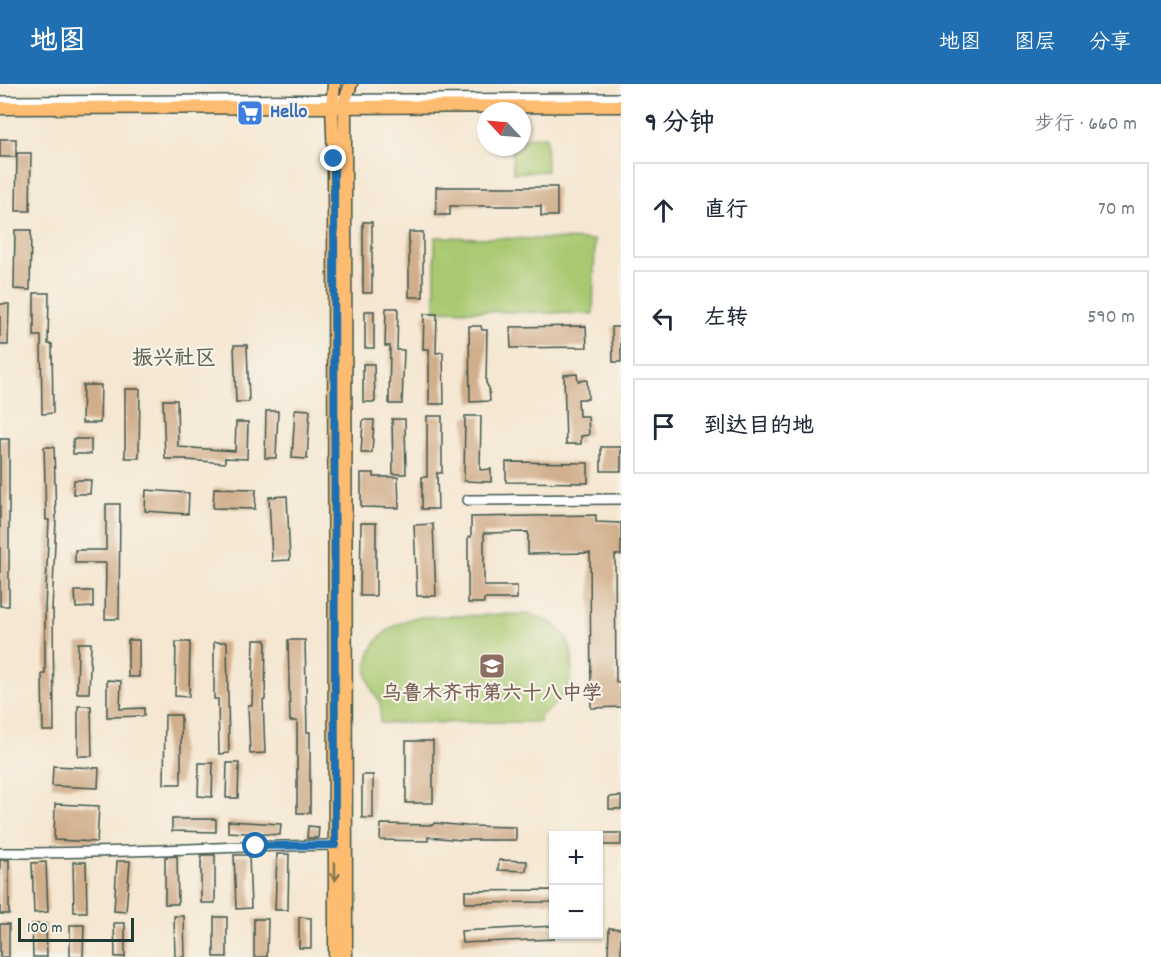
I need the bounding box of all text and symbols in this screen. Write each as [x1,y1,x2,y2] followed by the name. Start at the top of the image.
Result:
[30,24,86,64] text: 地图
[939,29,981,59] text: 地图
[1014,29,1056,59] text: 图层
[1089,29,1131,59] text: 分享
[235,98,265,128] supermarket icon: Hello
[270,99,308,127] place label: Hello
[477,102,531,156] north arrow
[645,106,715,143] text: 9 分钟
[1034,111,1137,139] text: 步行 · 660 m
[320,145,346,171] route end
[647,194,680,227] icon: ahead
[704,196,748,227] text: 直行
[1098,196,1135,224] text: 70 m
[647,302,680,335] icon: left
[704,304,748,335] text: 左转
[1087,304,1135,332] text: 590 m
[132,345,216,375] district label: 振兴社区
[647,410,680,443] icon: arrive
[704,412,814,443] text: 到达目的地
[477,651,507,681] school or university icon: 乌鲁木齐市第六十八中学
[382,681,602,709] place label: 乌鲁木齐市第六十八中学
[549,831,603,939] map controls
[549,831,603,885] button: +
[242,832,268,858] route start
[329,862,341,882] one-way arrow
[549,885,603,939] button: −
[18,915,134,942] scale bar
[27,917,63,940] text: 100 m

